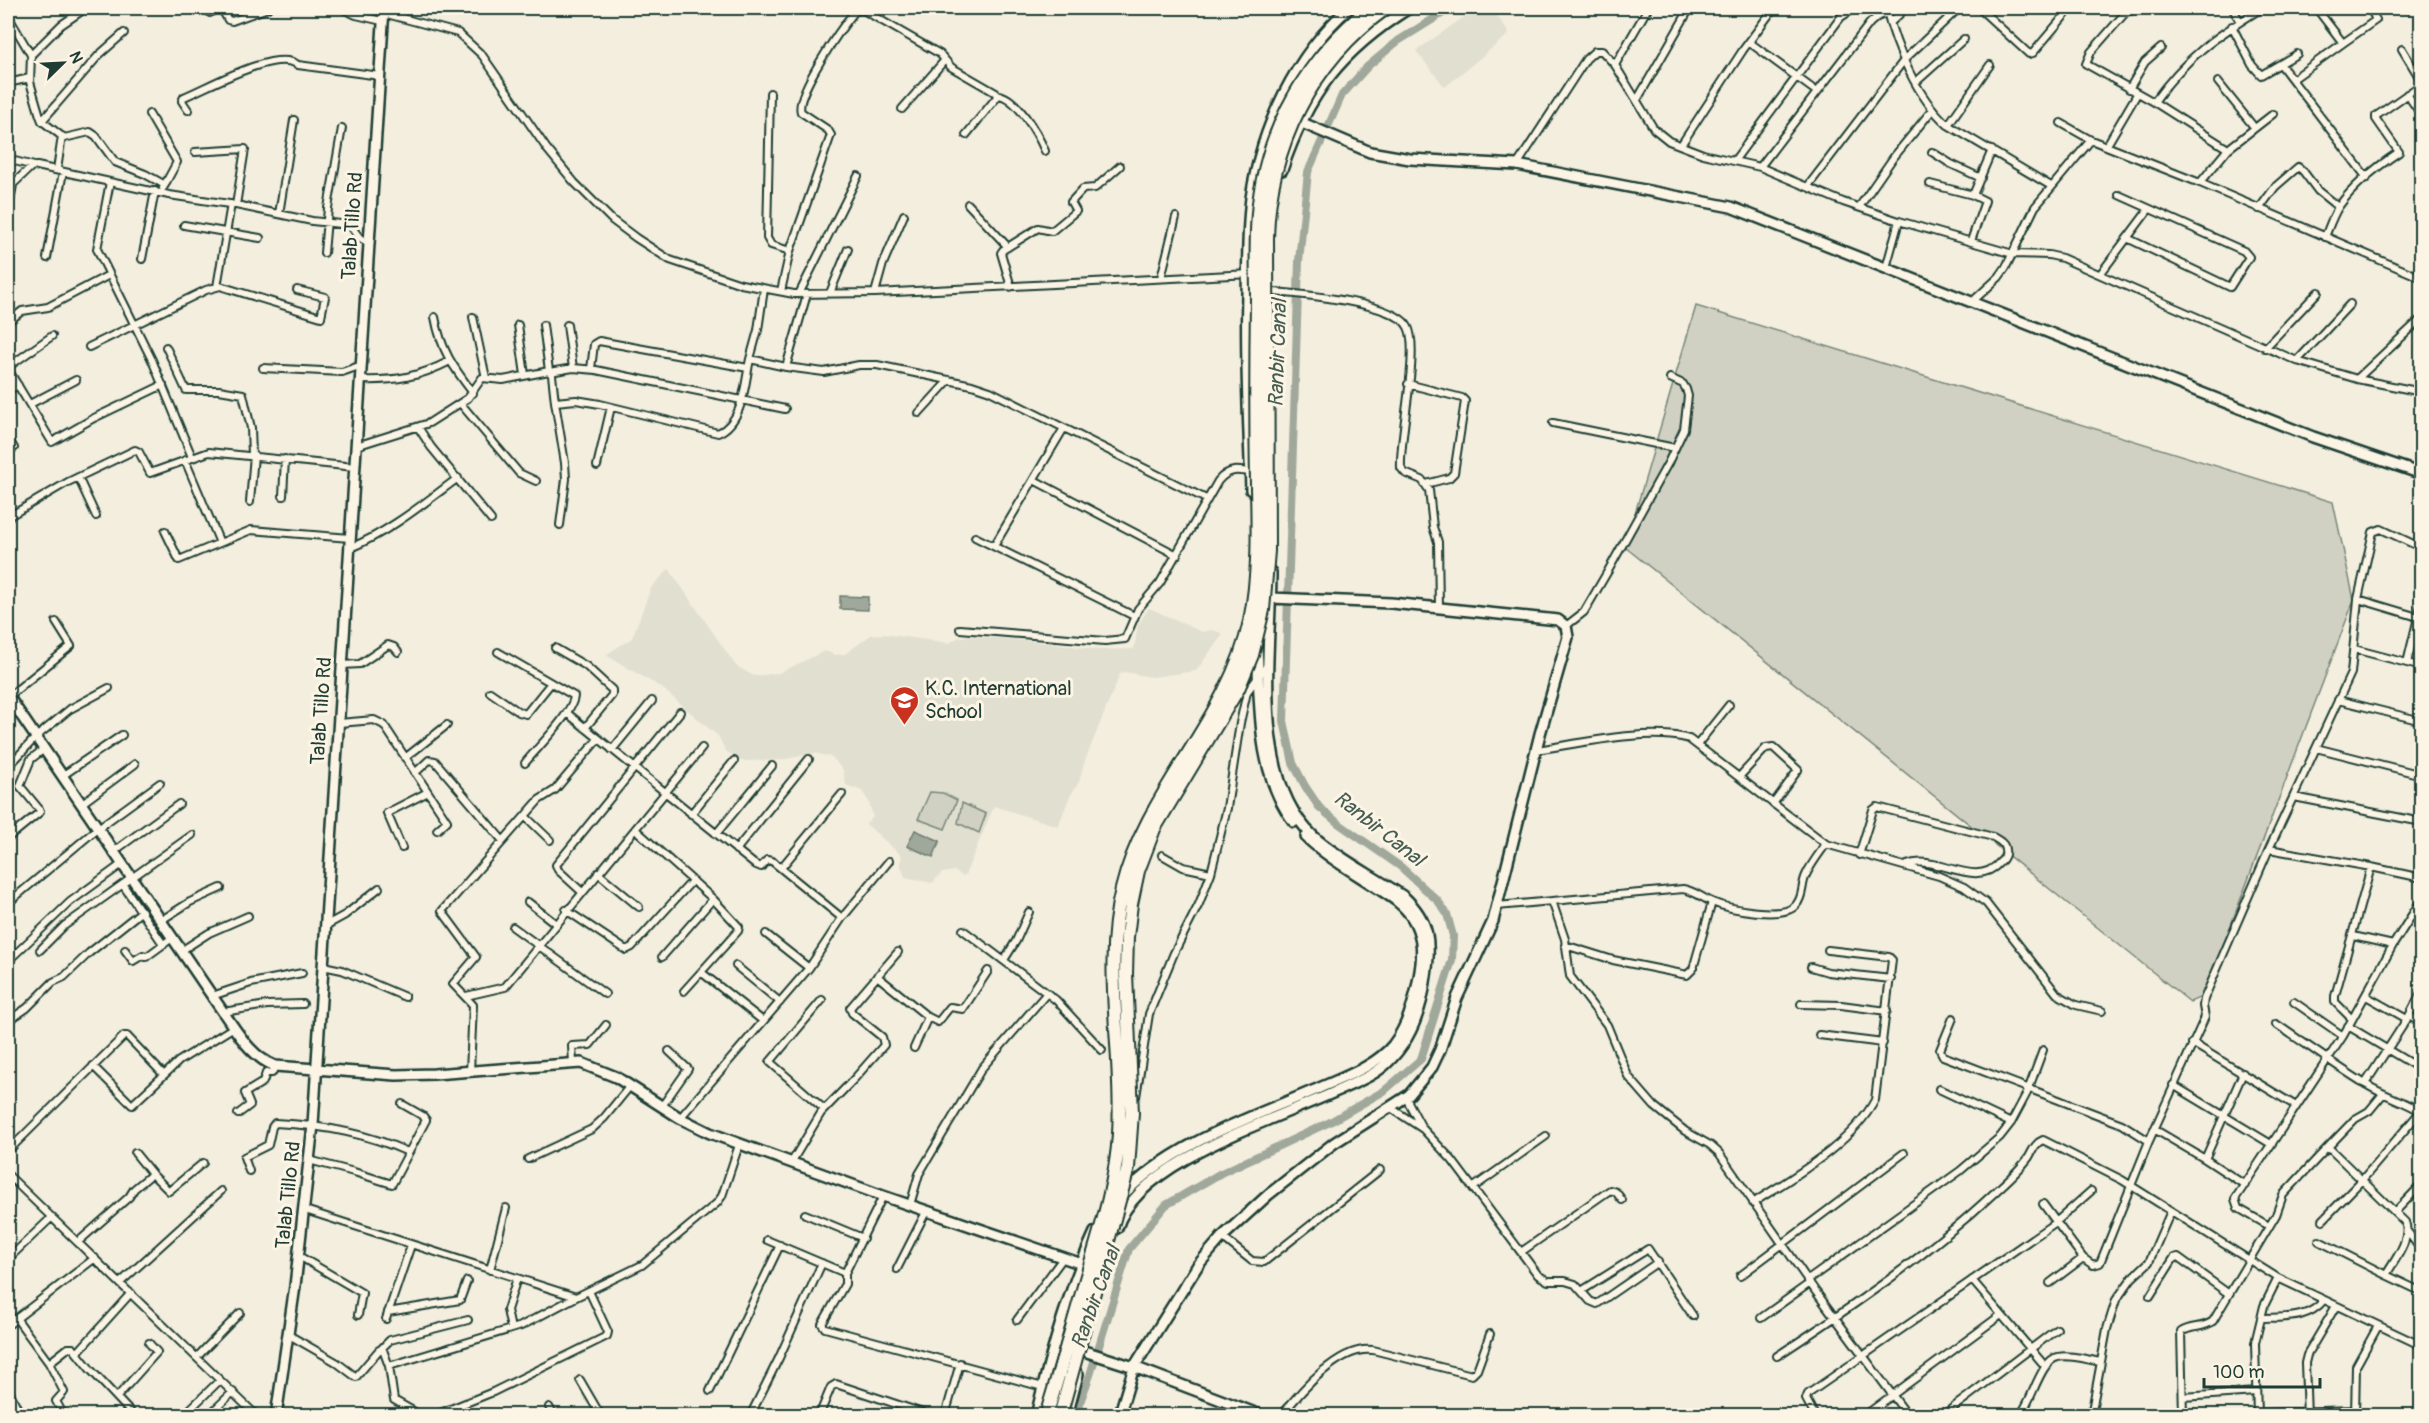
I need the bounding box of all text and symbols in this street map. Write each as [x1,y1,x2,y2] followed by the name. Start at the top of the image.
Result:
[33,33,93,93] north arrow
[64,48,87,66] text: N
[336,171,368,281] street label: Talab Tillo Rd
[1263,297,1293,407] water label: Ranbir Canal
[305,656,337,766] street label: Talab Tillo Rd
[925,676,1072,724] place label: K.C. International School
[888,684,920,726] school or university icon: K.C. International School
[1328,785,1431,874] water label: Ranbir Canal
[270,1140,306,1250] street label: Talab Tillo Rd
[1065,1240,1128,1352] water label: Ranbir Canal
[2204,1351,2320,1389] scale bar
[2213,1361,2265,1384] text: 100 m

